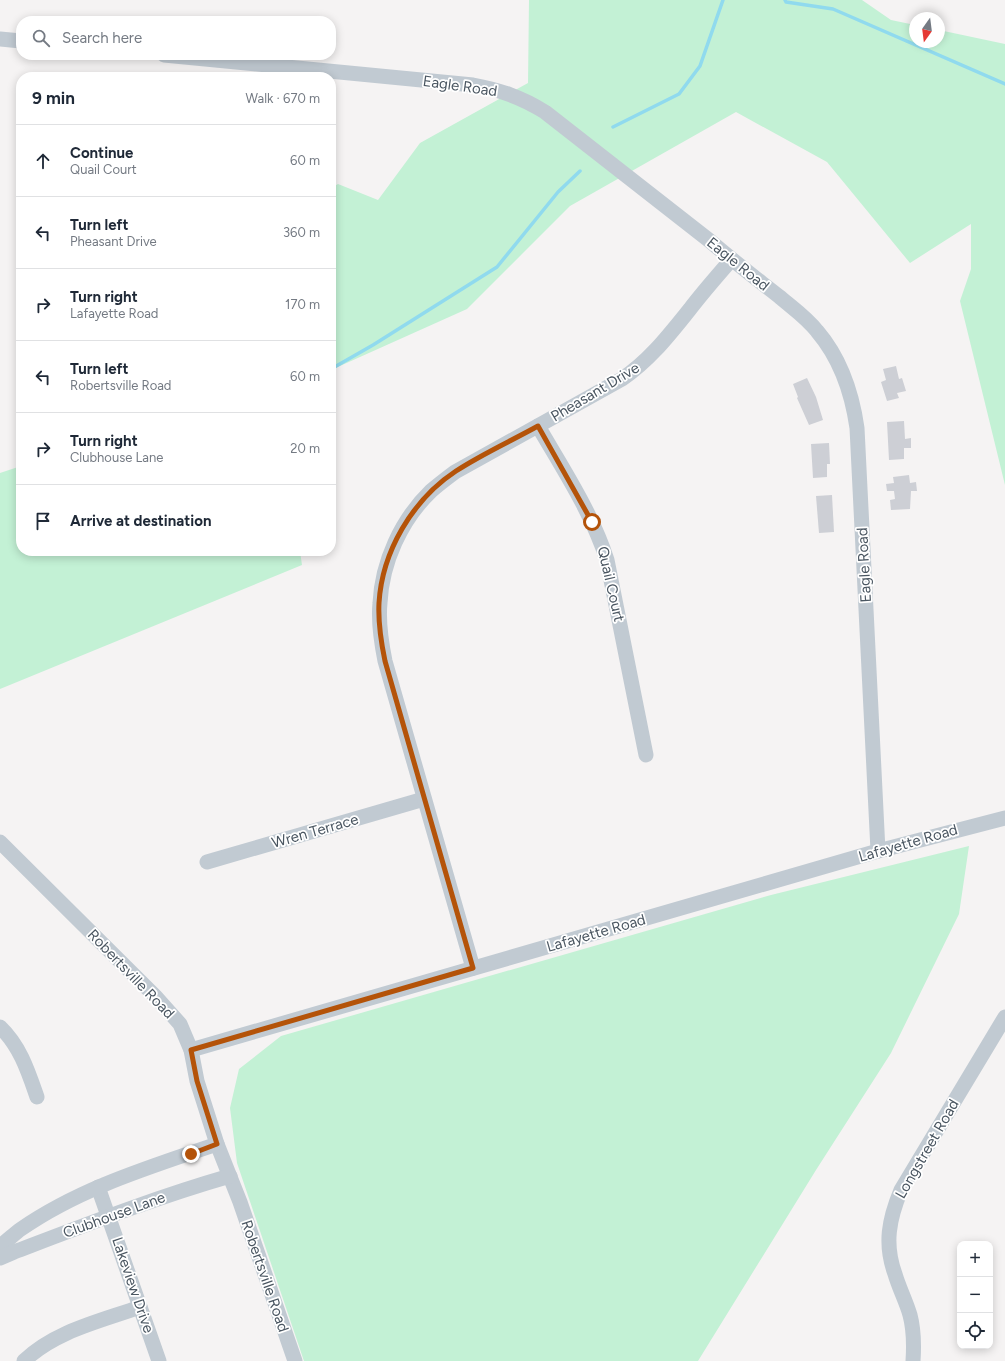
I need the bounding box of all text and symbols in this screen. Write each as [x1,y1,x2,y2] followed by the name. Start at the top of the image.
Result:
[909,12,945,48] north arrow
[16,16,336,60] search box
[30,27,52,49] icon: search
[62,29,142,47] text: Search here
[422,72,498,100] street label: Eagle Road
[32,88,75,108] text: 9 min
[246,91,320,106] text: Walk · 670 m
[70,144,133,162] text: Continue
[32,150,54,172] icon: ahead
[290,153,320,168] text: 60 m
[70,162,137,177] text: Quail Court
[70,216,128,234] text: Turn left
[32,222,54,244] icon: left
[283,225,320,240] text: 360 m
[703,233,773,295] street label: Eagle Road
[70,234,157,249] text: Pheasant Drive
[70,288,138,306] text: Turn right
[32,294,54,316] icon: right
[285,297,320,312] text: 170 m
[70,306,159,321] text: Lafayette Road
[548,359,642,425] street label: Pheasant Drive
[70,360,128,378] text: Turn left
[32,366,54,388] icon: left
[290,369,320,384] text: 60 m
[70,378,172,393] text: Robertsville Road
[70,432,138,450] text: Turn right
[32,438,54,460] icon: right
[290,441,320,456] text: 20 m
[70,450,163,465] text: Clubhouse Lane
[32,510,54,532] icon: arrive
[70,512,211,530] text: Arrive at destination
[583,513,601,531] route start
[853,527,875,603] street label: Eagle Road
[594,545,628,624] street label: Quail Court
[270,810,360,852] street label: Wren Terrace
[856,820,960,866] street label: Lafayette Road
[544,910,648,956] street label: Lafayette Road
[84,926,178,1022] street label: Robertsville Road
[891,1096,963,1202] street label: Longstreet Road
[182,1145,200,1163] route end
[60,1188,168,1242] street label: Clubhouse Lane
[237,1218,293,1334] street label: Robertsville Road
[108,1235,158,1335] street label: Lakeview Drive
[957,1241,993,1349] map controls
[957,1241,993,1277] button: +
[957,1277,993,1313] button: −
[957,1313,993,1349] button: locate

